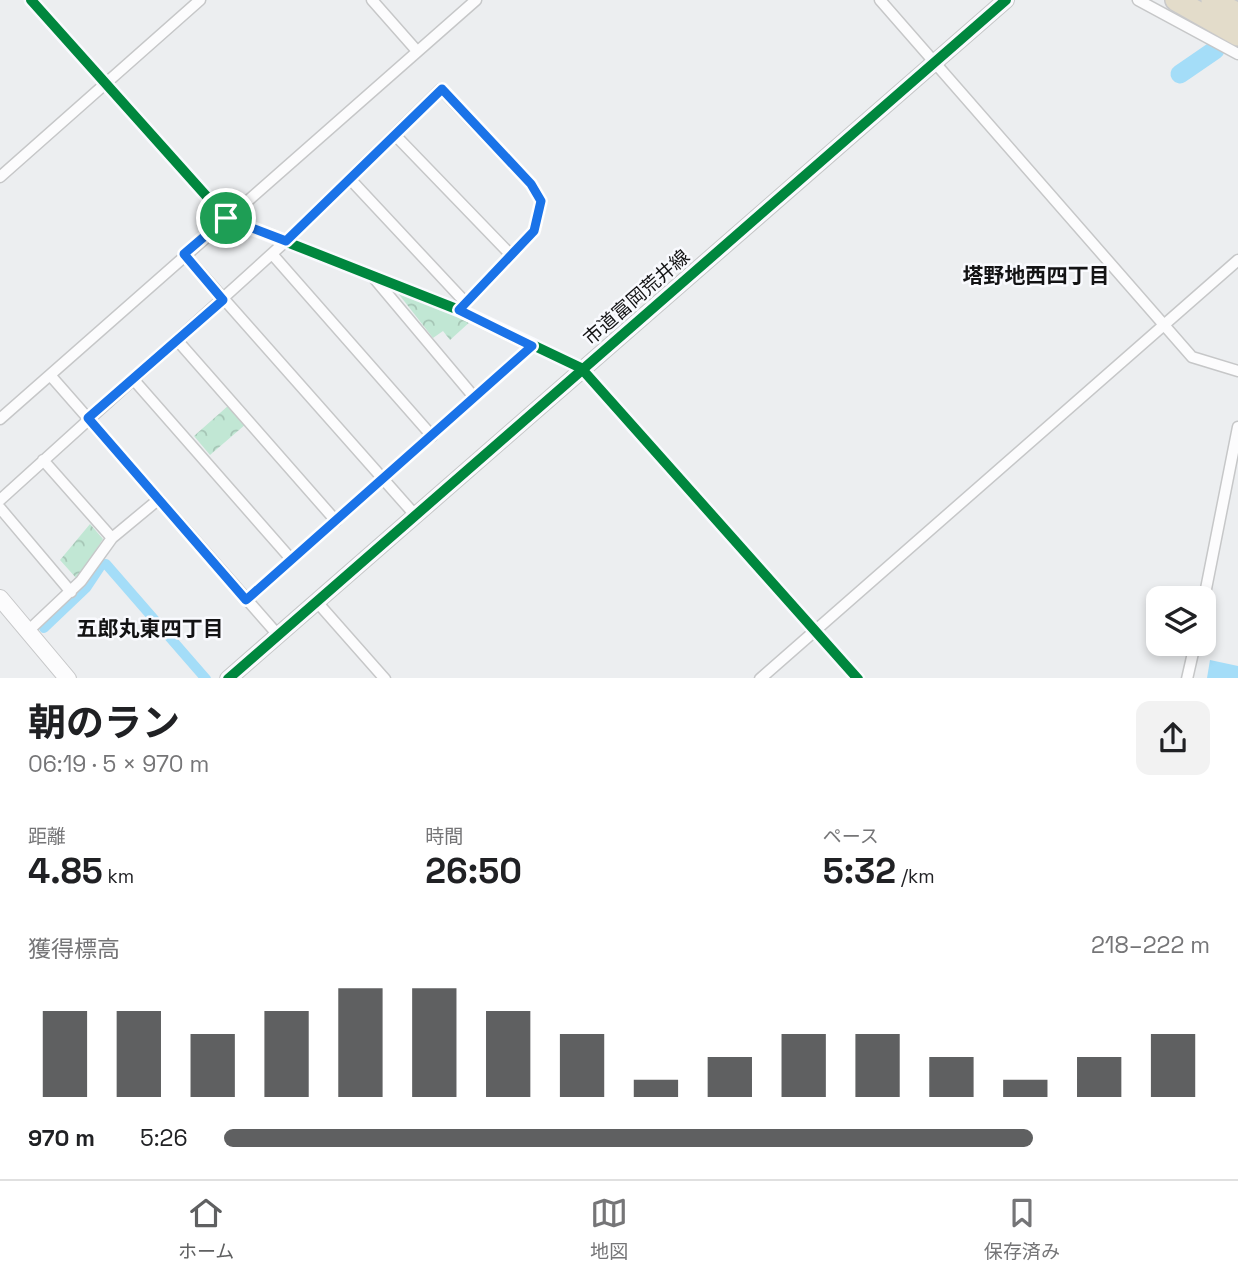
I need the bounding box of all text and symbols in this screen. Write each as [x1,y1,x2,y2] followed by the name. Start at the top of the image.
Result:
[196,188,256,248] pin
[207,199,245,237] icon: arrive
[578,244,695,350] street label: 市道富岡荒井線
[963,262,1110,289] district label: 塔野地西四丁目
[1146,586,1216,656] map controls
[1146,586,1216,656] button: layers
[77,615,224,642] district label: 五郎丸東四丁目
[28,699,180,747] text: 朝のラン
[1136,701,1210,775] button: share
[28,749,209,779] text: 06:19 · 5 × 970 m
[28,824,66,849] text: 距離
[425,824,463,849] text: 時間
[823,824,879,849] text: ペース
[28,849,103,893] text: 4.85
[425,849,522,893] text: 26:50
[823,849,896,893] text: 5:32
[103,864,134,889] text: km
[896,864,935,889] text: /km
[1091,930,1210,960] text: 218–222 m
[28,934,120,964] text: 獲得標高
[28,1123,95,1153] text: 970 m
[140,1123,188,1153] text: 5:26
[178,1194,234,1264] tab: ホーム
[590,1194,628,1264] tab: 地図
[984,1194,1060,1264] tab: 保存済み

